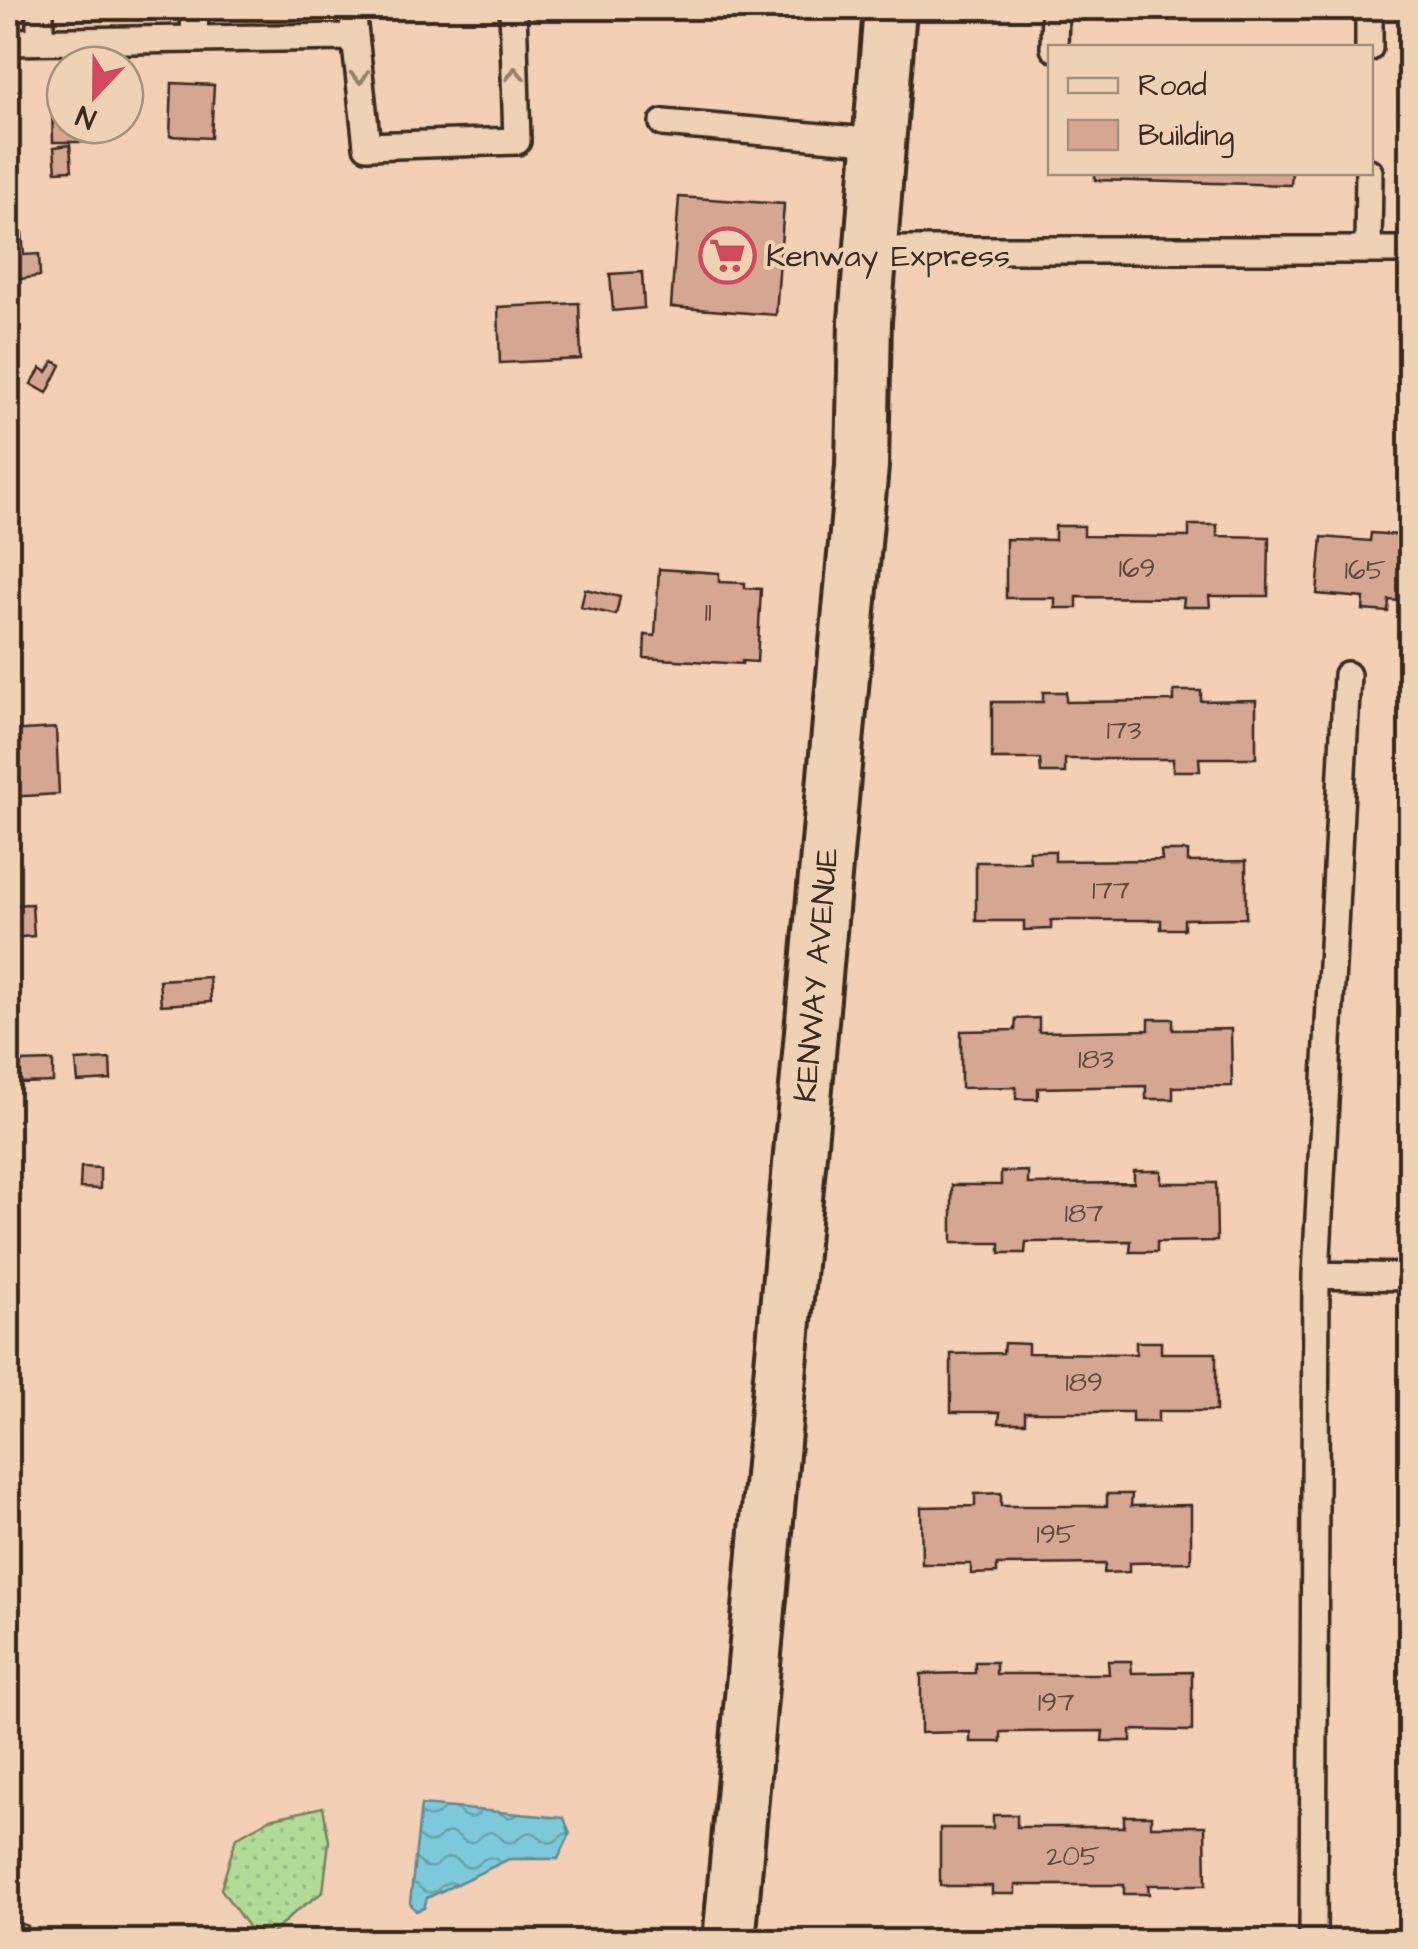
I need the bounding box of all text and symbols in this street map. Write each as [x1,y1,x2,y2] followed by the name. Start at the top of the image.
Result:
[45,45,145,145] north arrow
[1048,45,1373,175] legend
[1138,65,1207,107] text: Road
[505,66,526,82] one-way arrow
[348,69,370,85] one-way arrow
[70,95,102,138] text: N
[1138,115,1234,158] text: Building
[697,226,757,286] supermarket icon: Kenway Express
[766,234,1010,279] place label: Kenway Express
[1118,549,1156,588] house number: 169
[1345,551,1386,590] house number: 165
[704,593,712,632] house number: 11
[1106,711,1142,750] house number: 173
[783,846,851,1104] street label: KENWAY AVENUE
[1092,871,1130,910] house number: 177
[1078,1040,1114,1079] house number: 183
[1065,1194,1103,1233] house number: 187
[1065,1363,1103,1402] house number: 189
[1036,1515,1076,1554] house number: 195
[1038,1683,1074,1722] house number: 197
[1046,1837,1100,1876] house number: 205

